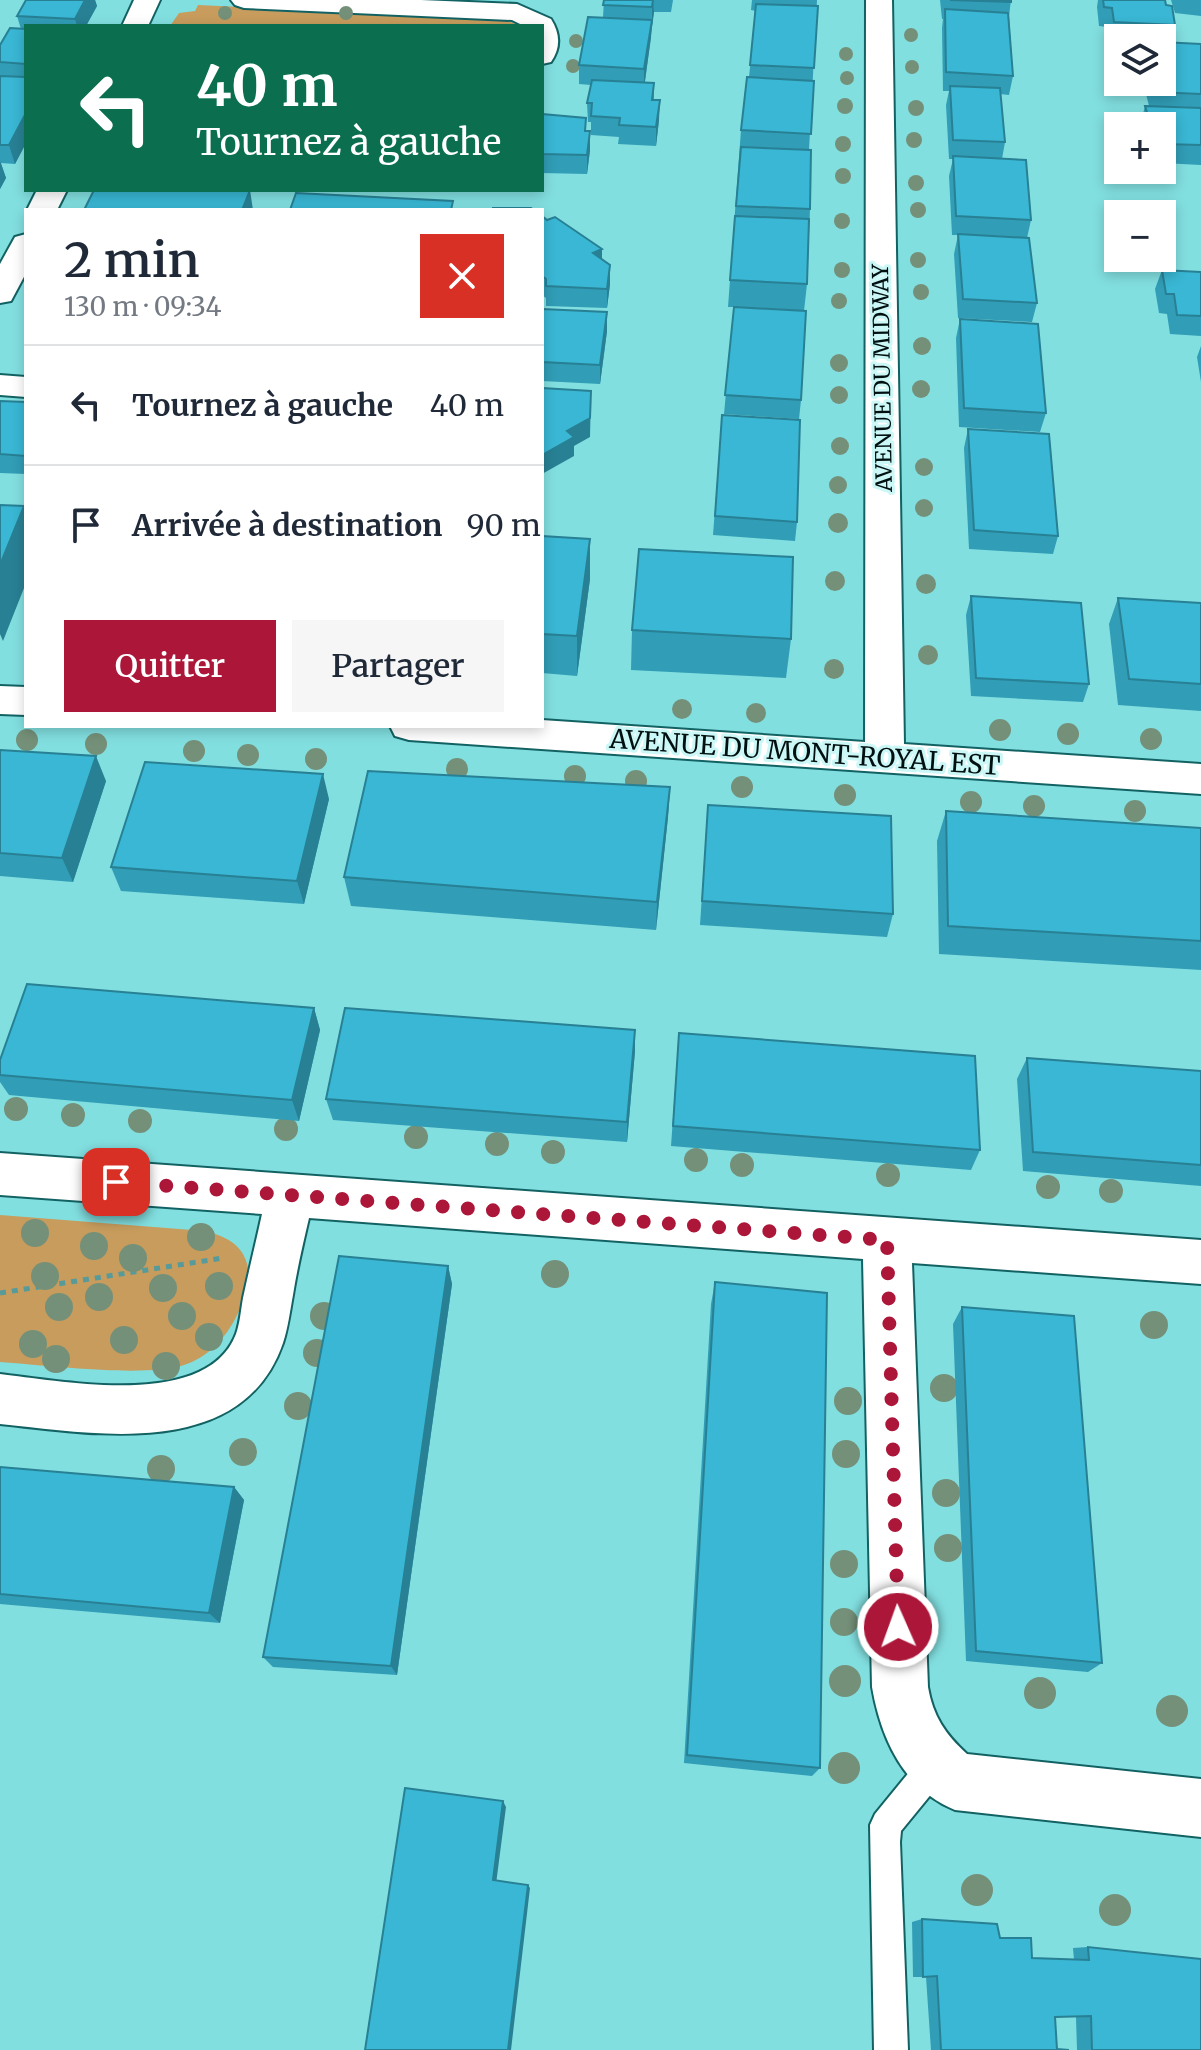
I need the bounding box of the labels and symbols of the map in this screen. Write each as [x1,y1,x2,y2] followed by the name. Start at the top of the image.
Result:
[866,263,898,493] street label: AVENUE DU MIDWAY
[608,722,1001,782] street label: AVENUE DU MONT-ROYAL EST
[82,1148,150,1216] pin
[856,1585,940,1669] position arrow

